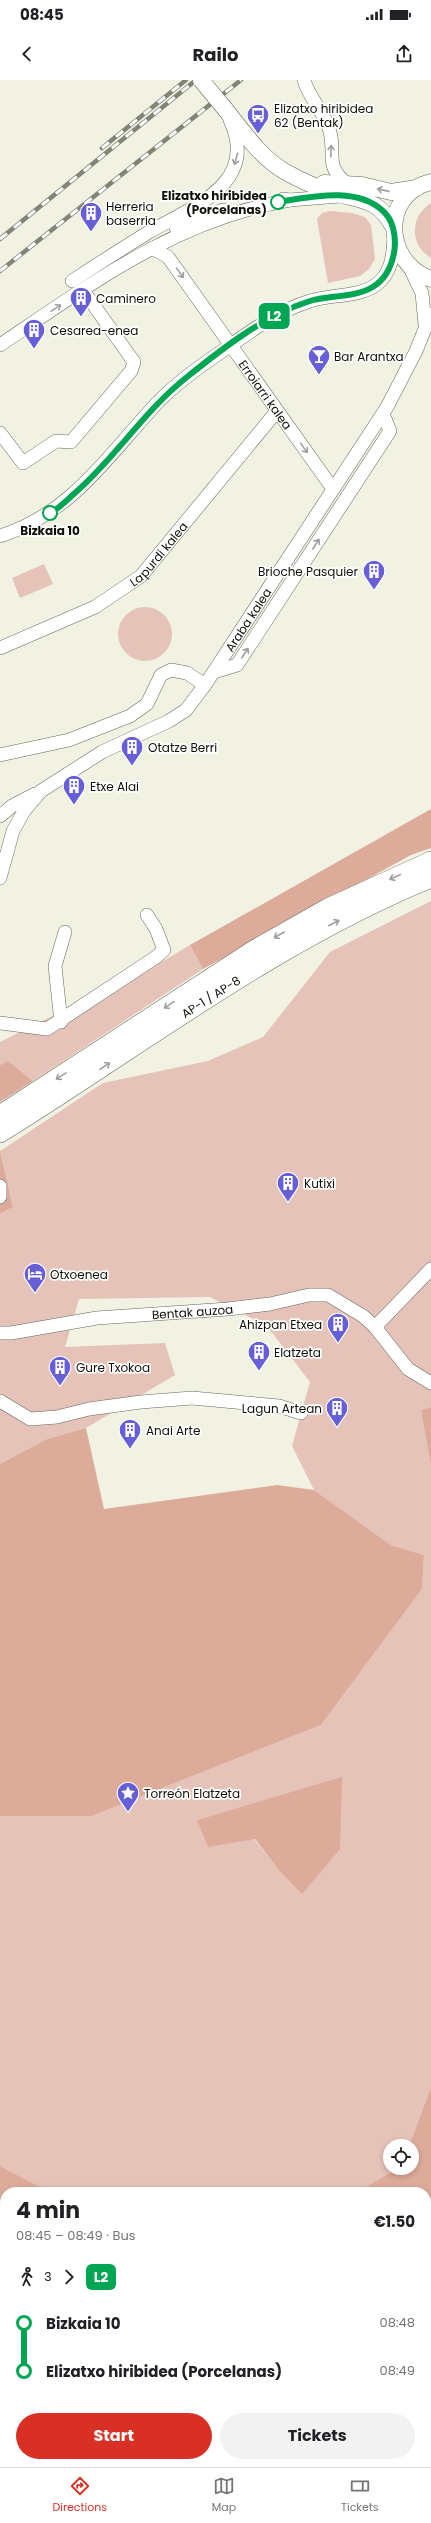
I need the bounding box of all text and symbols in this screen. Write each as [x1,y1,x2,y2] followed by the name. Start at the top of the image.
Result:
[20,4,64,25] text: 08:45
[192,42,239,67] text: Railo
[16,43,38,65] icon: back
[393,43,415,65] icon: share
[274,100,373,131] place label: Elizatxo hiribidea 62 (Bentak)
[245,102,271,135] bus stop icon: Elizatxo hiribidea 62 (Bentak)
[327,145,335,158] one-way arrow
[232,152,239,165] one-way arrow
[377,185,390,193] one-way arrow
[162,187,267,218] place label: Elizatxo hiribidea (Porcelanas)
[270,194,286,210] marker: Elizatxo hiribidea (Porcelanas)
[106,198,156,229] place label: Herreria baserria
[78,200,104,233] building icon: Herreria baserria
[176,268,184,279] one-way arrow
[68,285,94,318] building icon: Caminero
[96,290,156,307] place label: Caminero
[256,303,292,329] line badge: L2
[50,304,61,312] one-way arrow
[267,306,281,326] text: L2
[21,317,47,350] building icon: Cesarea-enea
[50,322,138,339] place label: Cesarea-enea
[306,343,332,376] bar icon: Bar Arantxa
[334,348,404,365] place label: Bar Arantxa
[235,356,296,433] street label: Erroiarri kalea
[300,442,308,453] one-way arrow
[42,505,58,521] marker: Bizkaia 10
[126,518,191,590] street label: Lapurdi kalea
[20,522,80,539] place label: Bizkaia 10
[312,539,320,550] one-way arrow
[361,558,387,591] building icon: Brioche Pasquier
[258,563,359,580] place label: Brioche Pasquier
[221,584,275,655] street label: Araba kalea
[241,648,249,659] one-way arrow
[119,734,145,767] building icon: Otatze Berri
[148,739,217,756] place label: Otatze Berri
[61,773,87,806] building icon: Etxe Alai
[90,778,139,795] place label: Etxe Alai
[389,873,401,881] one-way arrow
[328,919,340,926] one-way arrow
[273,932,285,940] one-way arrow
[178,971,243,1022] street label: AP-1 / AP-8
[163,1001,175,1009] one-way arrow
[99,1062,110,1070] one-way arrow
[55,1073,67,1081] one-way arrow
[275,1170,301,1203] building icon: Kutixi
[304,1175,335,1192] place label: Kutixi
[22,1261,48,1294] hotel icon: Otxoenea
[50,1266,108,1283] place label: Otxoenea
[151,1300,234,1323] street label: Bentak auzoa
[325,1311,351,1344] building icon: Ahizpan Etxea
[239,1316,322,1333] place label: Ahizpan Etxea
[246,1339,272,1372] building icon: Elatzeta
[274,1344,321,1361] place label: Elatzeta
[47,1354,73,1387] building icon: Gure Txokoa
[76,1359,150,1376] place label: Gure Txokoa
[324,1395,350,1428] building icon: Lagun Artean
[242,1400,322,1417] place label: Lagun Artean
[117,1417,143,1450] building icon: Anai Arte
[146,1422,200,1439] place label: Anai Arte
[115,1780,141,1813] place icon: Torreón Elatzeta
[144,1785,240,1802] place label: Torreón Elatzeta
[383,2139,419,2175] map controls
[383,2139,419,2175] button: locate
[16,2195,80,2226] text: 4 min
[374,2211,415,2232] text: €1.50
[16,2226,136,2245] text: 08:45 – 08:49 · Bus
[16,2266,38,2288] icon: walk
[58,2266,80,2288] icon: forward
[44,2267,52,2286] text: 3
[94,2267,108,2287] text: L2
[46,2313,120,2334] text: Bizkaia 10
[379,2313,415,2332] text: 08:48
[46,2361,282,2382] text: Elizatxo hiribidea (Porcelanas)
[379,2361,415,2380] text: 08:49
[16,2413,212,2459] button: Start
[220,2413,415,2459] button: Tickets
[52,2475,107,2516] tab: Directions
[212,2475,236,2516] tab: Map
[341,2475,379,2516] tab: Tickets

